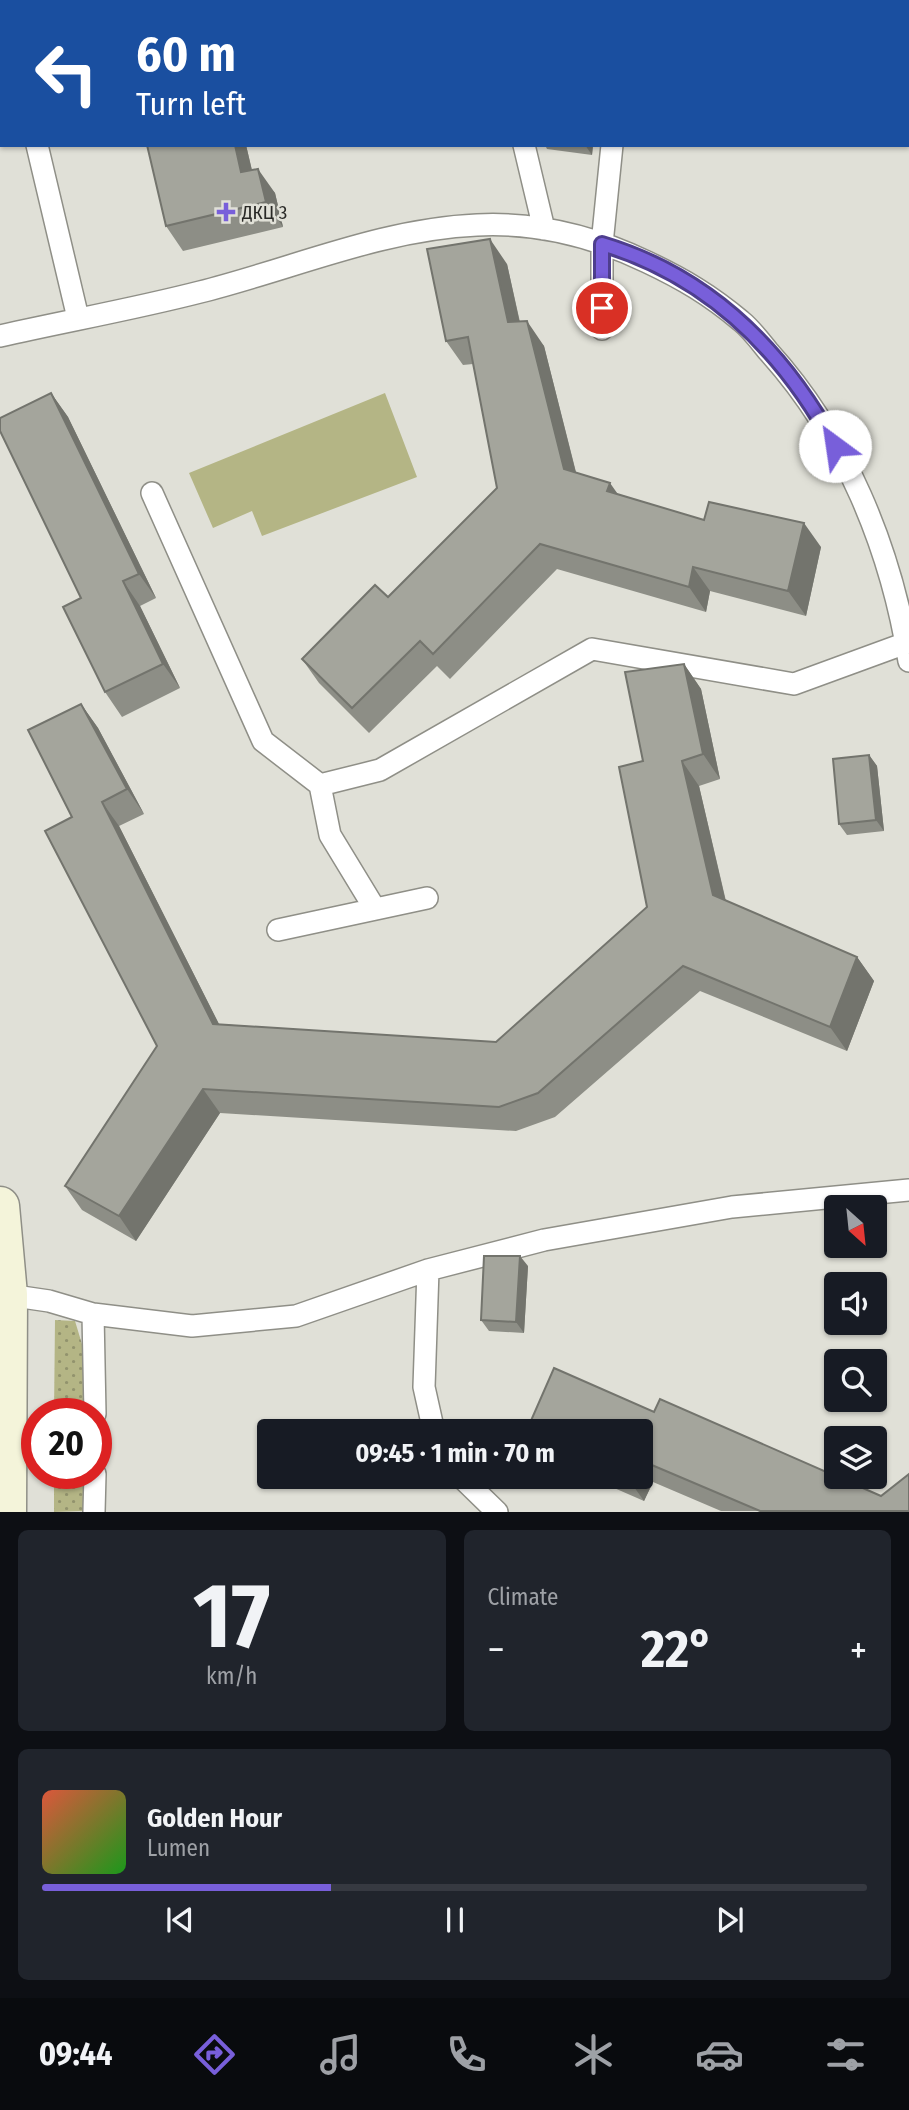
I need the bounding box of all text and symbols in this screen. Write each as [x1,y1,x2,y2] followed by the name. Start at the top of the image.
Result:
[136,25,236,84] text: 60 m
[21,28,112,119] icon: left
[136,85,246,123] text: Turn left
[241,201,287,224] place label: ДКЦ 3
[216,202,236,222] marker: ДКЦ 3
[572,278,632,338] pin
[583,289,621,327] icon: arrive
[798,409,872,483] position arrow
[824,1195,887,1258] north arrow
[824,1195,887,1489] map controls
[824,1272,887,1335] button: sound
[824,1349,887,1412] button: search
[21,1398,112,1489] speed limit sign: 20
[824,1426,887,1489] button: layers
[355,1438,555,1469] text: 09:45 · 1 min · 70 m
[193,1562,270,1671] text: 17
[488,1583,558,1611] text: Climate
[641,1618,713,1681] text: 22°
[488,1627,505,1673] text: −
[850,1627,867,1673] text: +
[206,1662,257,1690] text: km/h
[147,1803,282,1834] text: Golden Hour
[147,1834,210,1862] text: Lumen
[161,1901,199,1939] icon: previous
[436,1901,474,1939] icon: pause
[711,1901,749,1939] icon: next
[190,2030,239,2079] icon: directions
[316,2030,365,2079] icon: music
[442,2030,491,2079] icon: phone
[569,2030,618,2079] icon: climate
[695,2030,744,2079] icon: car
[821,2030,870,2079] icon: filters
[39,2035,112,2073] text: 09:44

